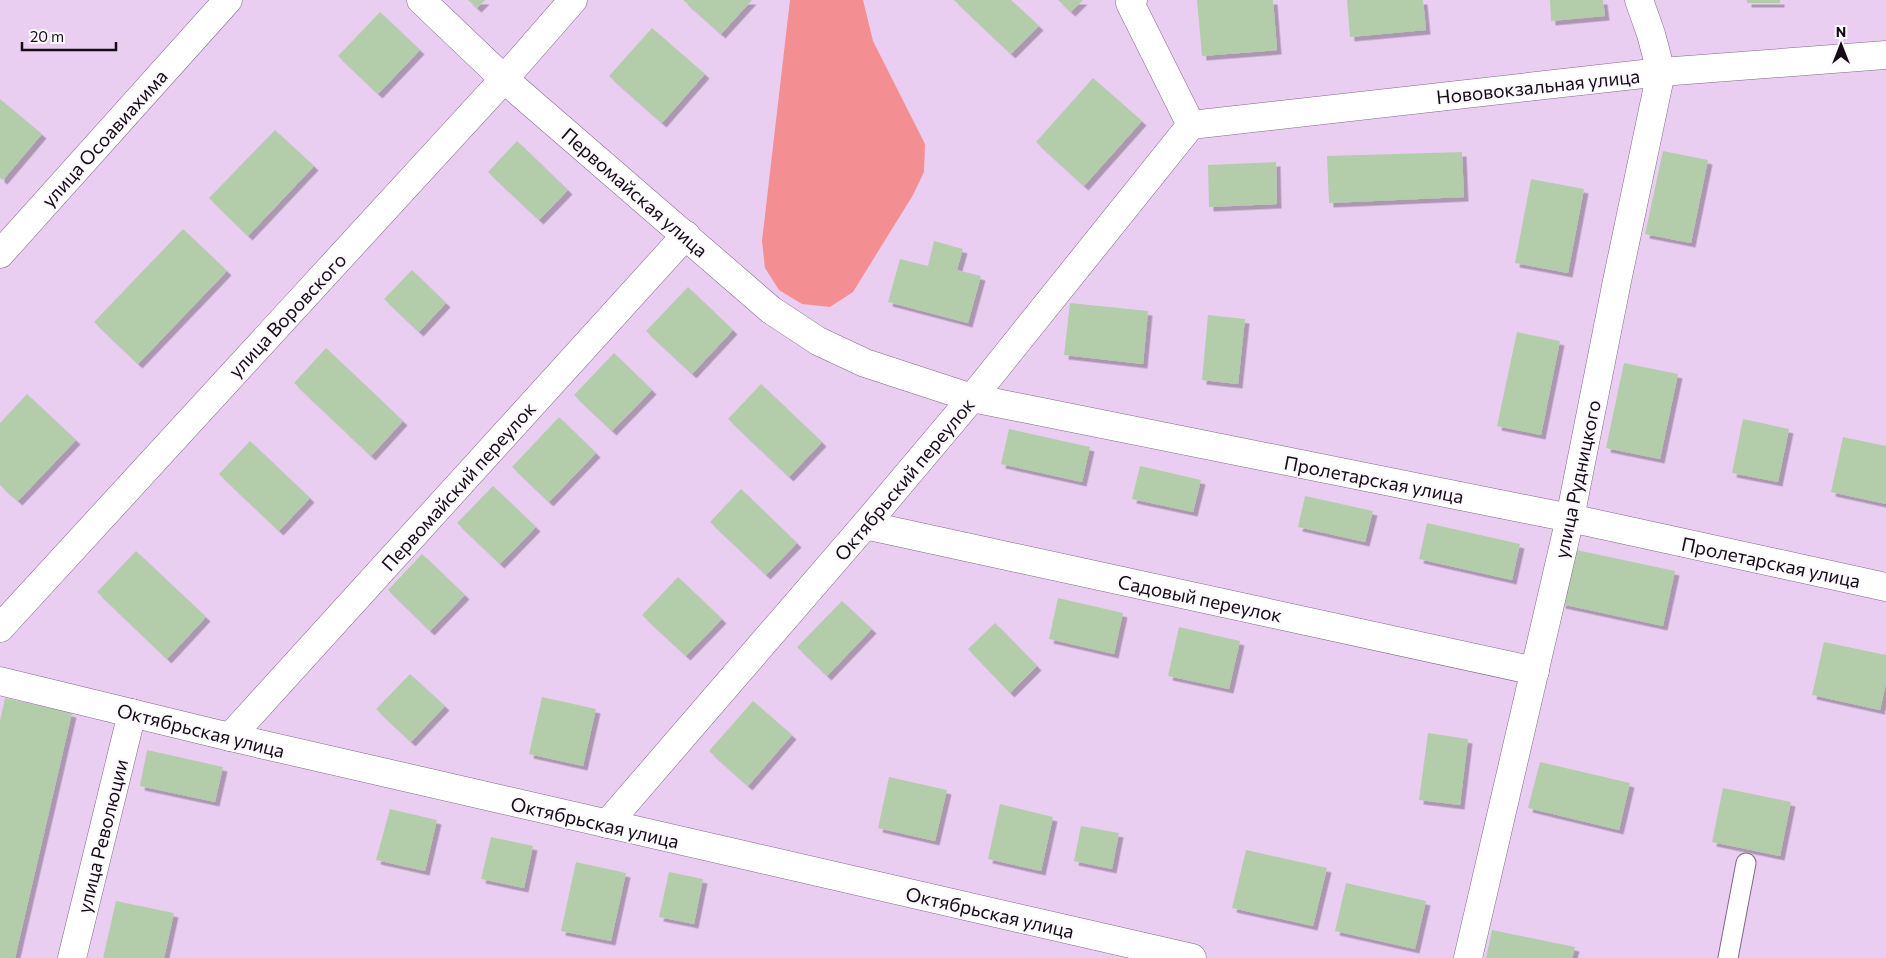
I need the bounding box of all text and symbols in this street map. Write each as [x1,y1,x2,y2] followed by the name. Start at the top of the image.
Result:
[22,20,116,52] scale bar
[1816,20,1866,70] north arrow
[1836,23,1846,40] text: N
[30,27,64,45] text: 20 m
[1435,64,1641,108] street label: Нововокзальная улица
[36,65,172,211] street label: улица Осоавиахима
[557,122,713,262] street label: Первомайская улица
[223,248,351,382] street label: улица Воровского
[829,393,979,565] street label: Октябрьский переулок
[376,397,540,575] street label: Первомайский переулок
[1549,398,1605,560] street label: улица Рудницкого
[1282,450,1466,508] street label: Пролетарская улица
[1679,532,1863,592] street label: Пролетарская улица
[1116,569,1284,627] street label: Садовый переулок
[115,698,287,762] street label: Октябрьская улица
[72,757,132,915] street label: улица Революции
[509,791,681,853] street label: Октябрьская улица
[904,881,1076,943] street label: Октябрьская улица

